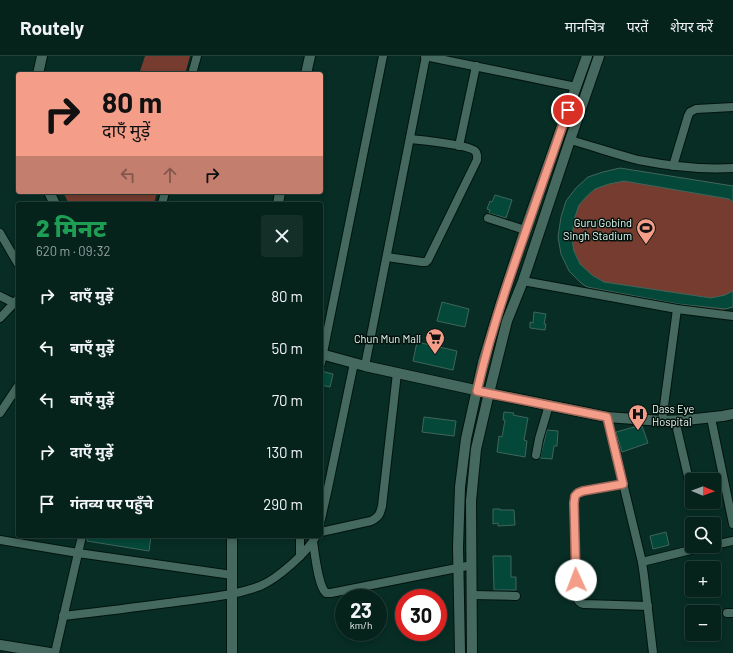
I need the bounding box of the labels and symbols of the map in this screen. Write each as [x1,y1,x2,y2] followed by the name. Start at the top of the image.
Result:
[551,93,585,127] pin
[563,216,632,242] place label: Guru Gobind Singh Stadium
[635,217,657,245] sports icon: Guru Gobind Singh Stadium
[424,327,446,355] supermarket icon: Chun Mun Mall
[354,332,421,345] place label: Chun Mun Mall
[652,402,695,428] place label: Dass Eye Hospital
[627,403,649,431] hospital icon: Dass Eye Hospital
[685,473,721,509] north arrow
[555,559,597,601] position arrow
[395,589,447,641] speed limit sign: 30

